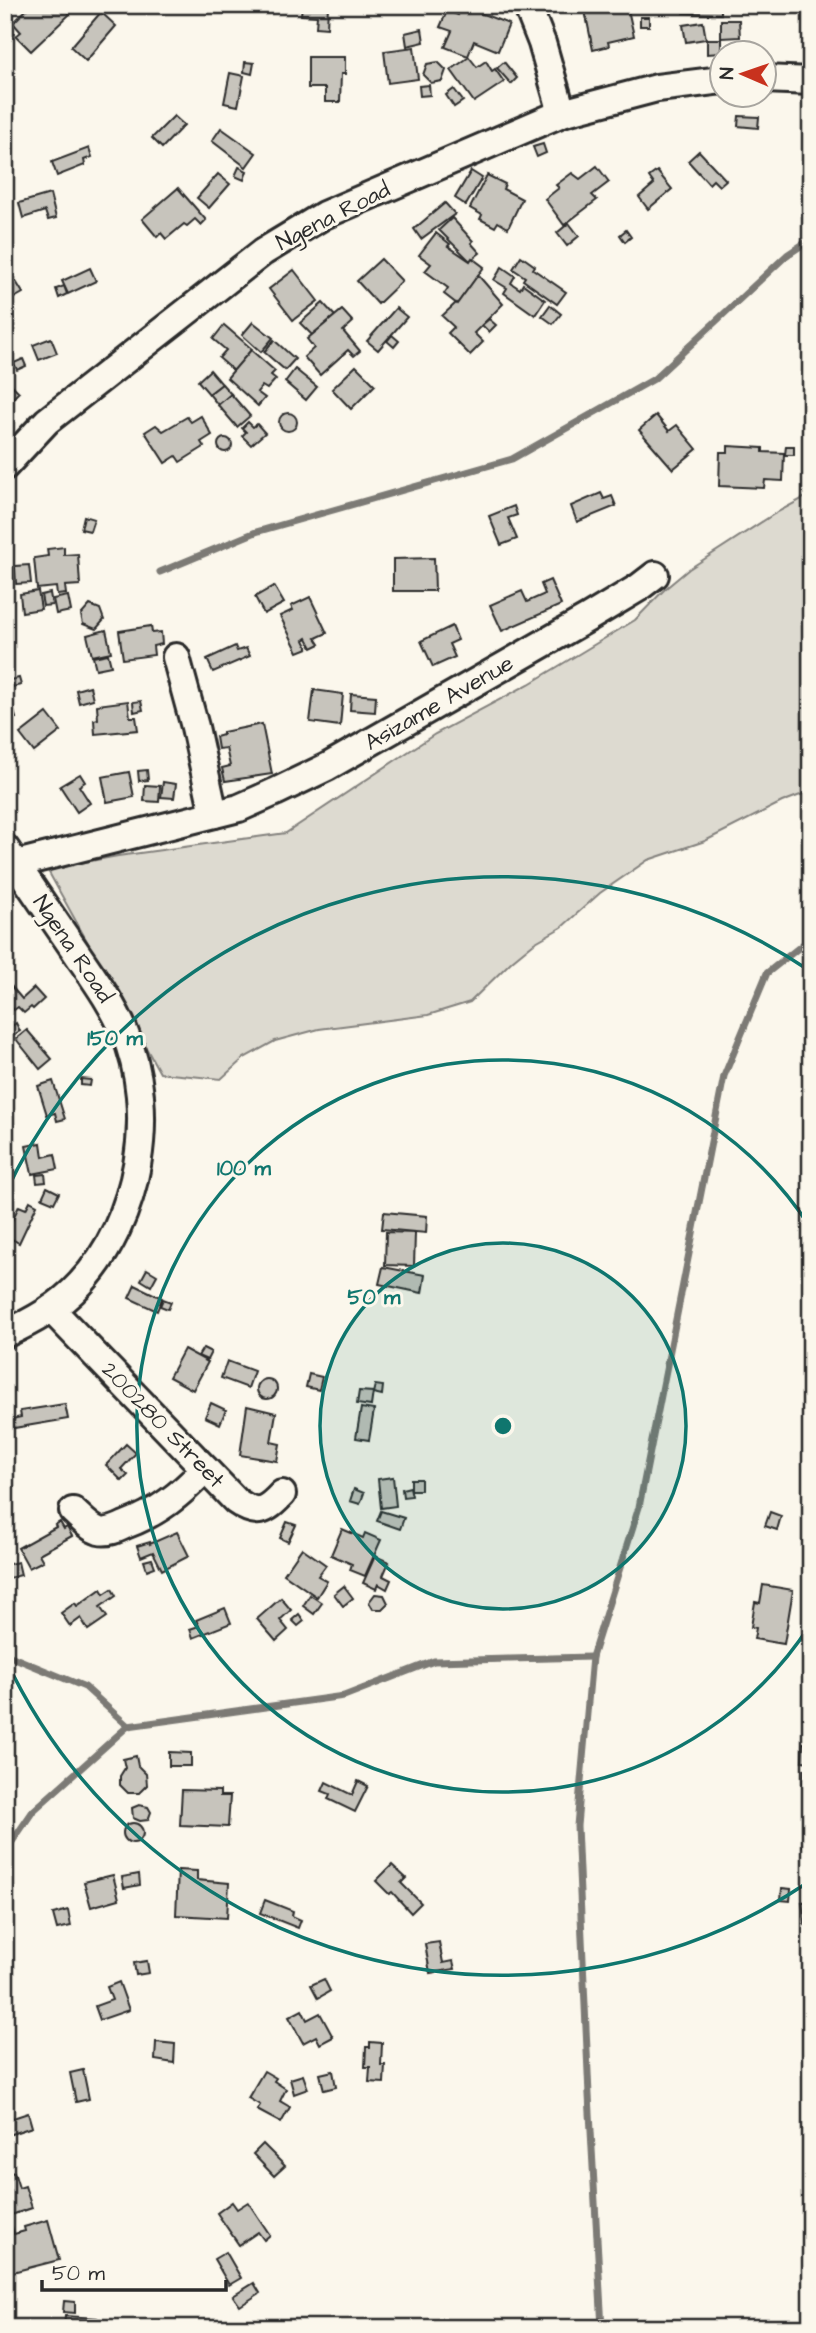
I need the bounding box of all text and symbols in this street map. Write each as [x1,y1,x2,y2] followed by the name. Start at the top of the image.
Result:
[708,38,778,108] north arrow
[714,67,741,80] text: N
[271,174,396,259] street label: Ngena Road
[359,647,519,759] street label: Asizame Avenue
[24,889,121,1010] street label: Ngena Road
[87,1024,143,1053] text: 150 m
[217,1154,272,1183] text: 100 m
[348,1283,401,1312] text: 50 m
[94,1355,232,1496] street label: 200280 Street
[491,1414,515,1438] centre of rings
[42,2249,226,2293] scale bar
[52,2259,106,2288] text: 50 m

